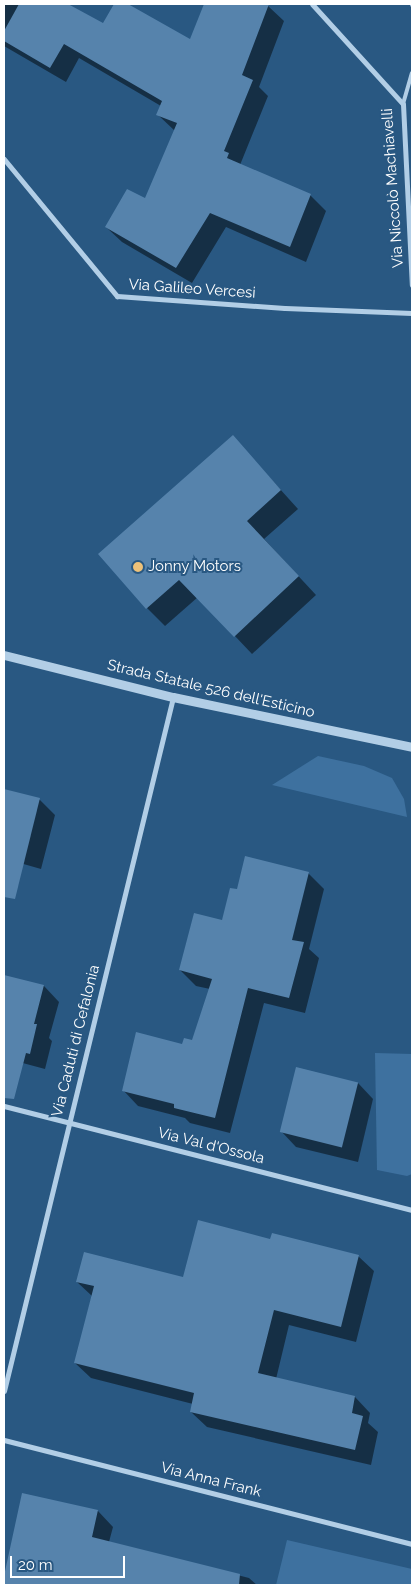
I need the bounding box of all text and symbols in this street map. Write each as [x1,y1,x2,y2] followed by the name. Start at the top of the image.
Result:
[378,108,408,268] street label: Via Niccolò Machiavelli
[128,276,256,302] street label: Via Galileo Vercesi
[148,558,241,576] place label: Jonny Motors
[132,561,144,573] marker: Jonny Motors
[105,656,317,722] street label: Strada Statale 526 dell'Esticino
[48,963,104,1119] street label: Via Caduti di Cefalonia
[155,1124,267,1168] street label: Via Val d'Ossola
[159,1459,263,1501] street label: Via Anna Frank
[12,1546,128,1578] scale bar
[18,1556,53,1574] text: 20 m

